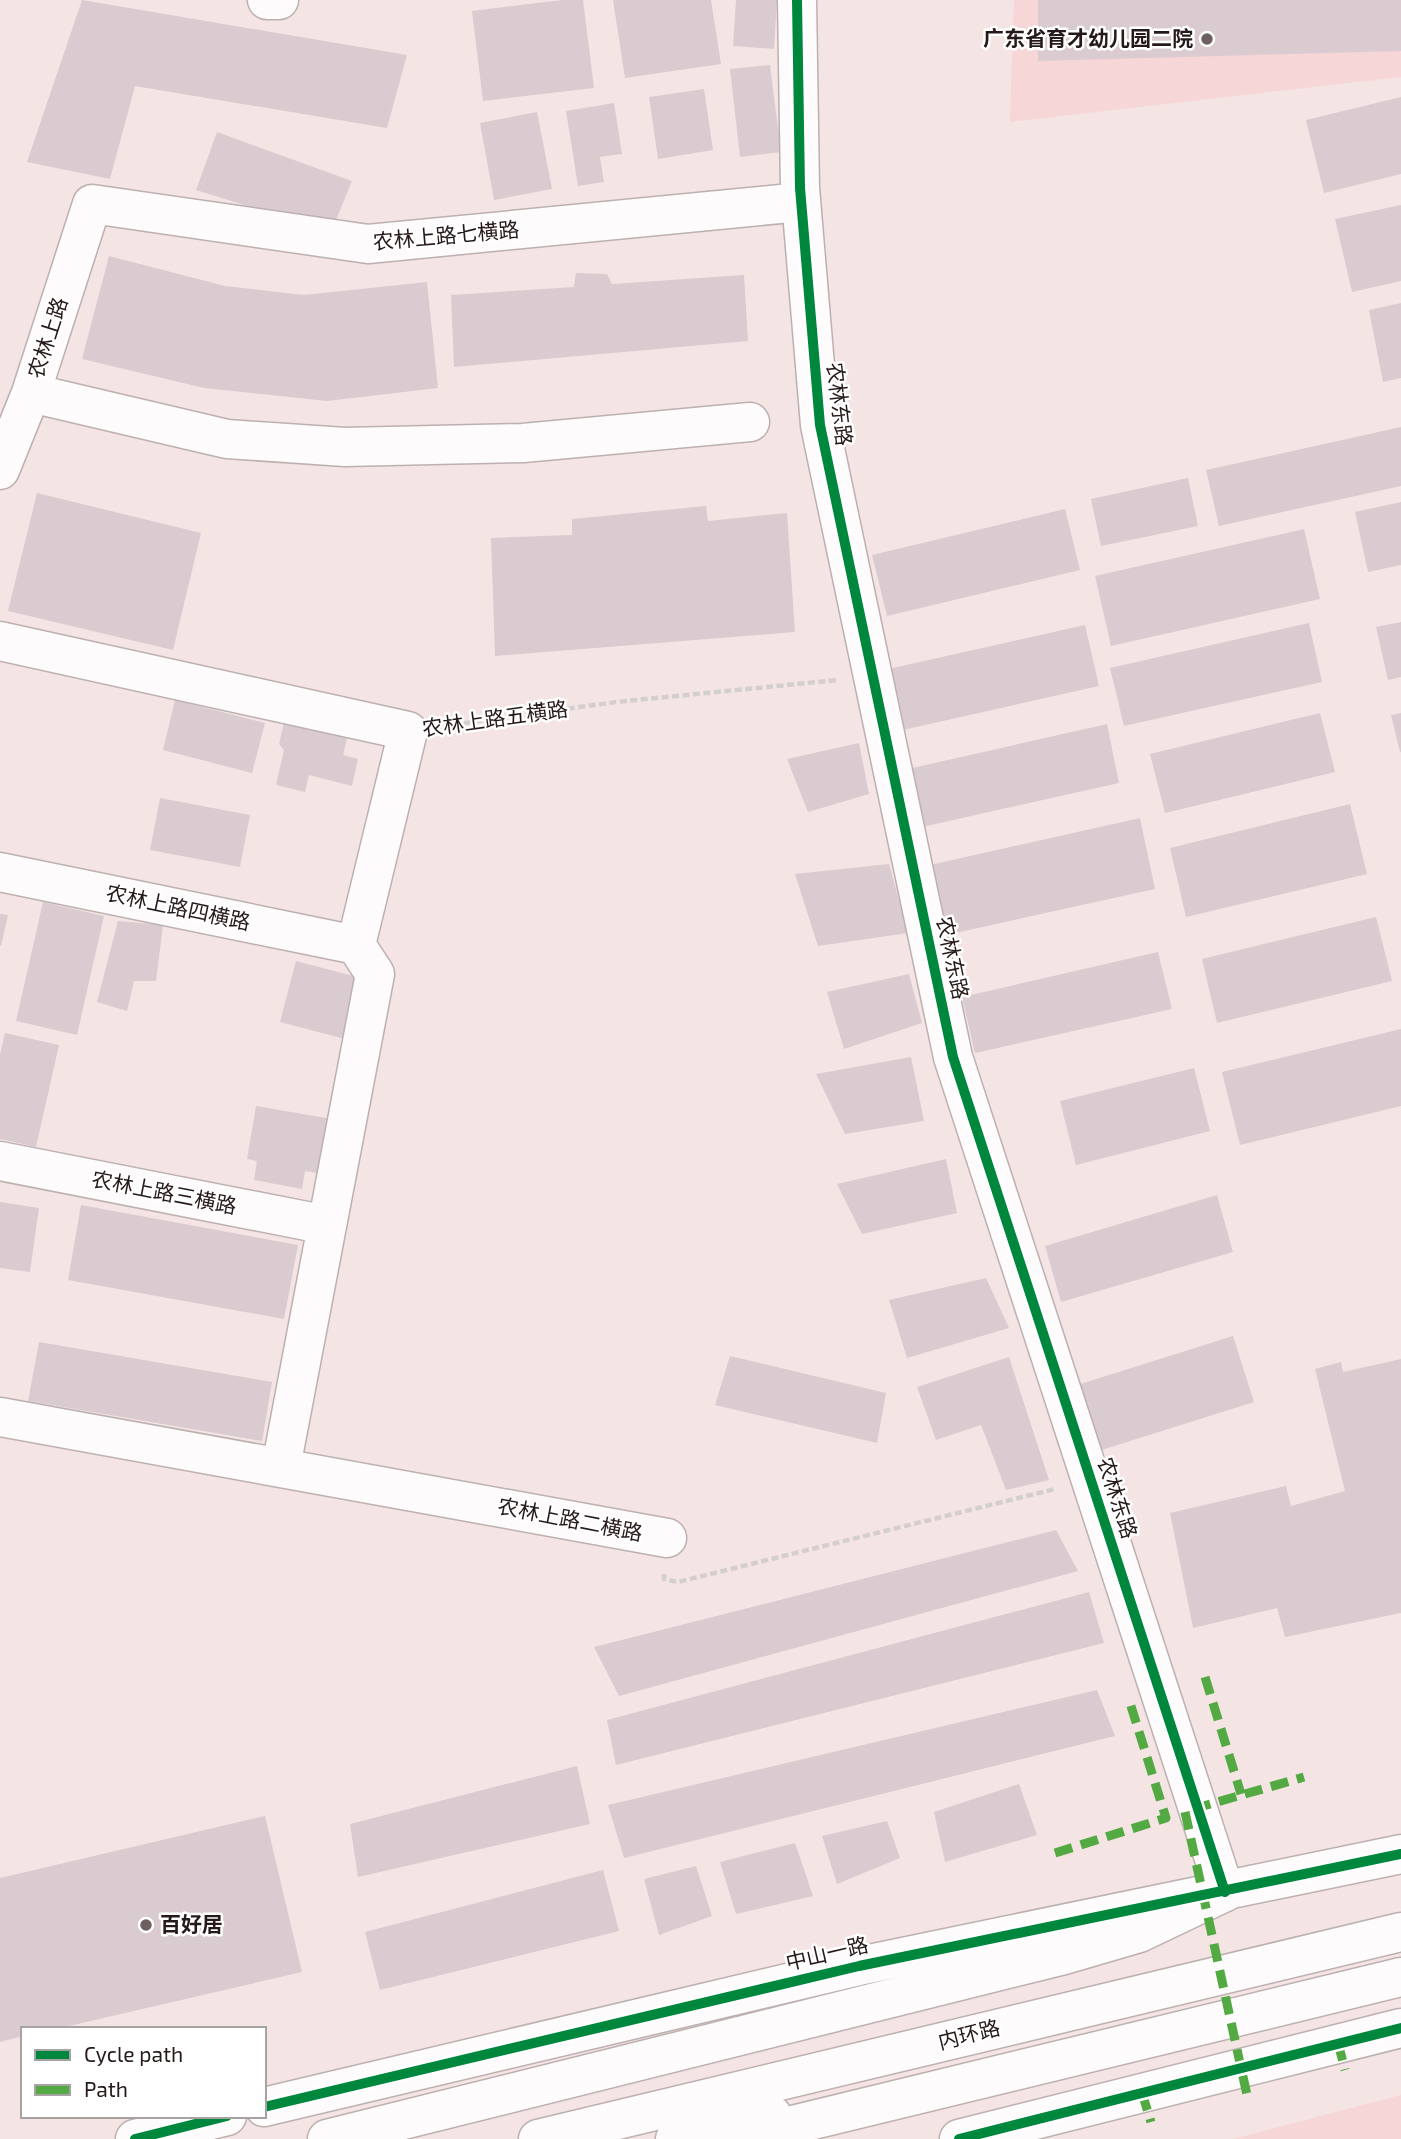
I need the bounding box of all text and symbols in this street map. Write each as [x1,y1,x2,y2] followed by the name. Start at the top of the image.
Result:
[983,25,1193,50] place label: 广东省育才幼儿园二院
[1199,31,1215,47] marker: 广东省育才幼儿园二院
[372,216,520,253] street label: 农林上路七横路
[22,294,71,381] street label: 农林上路
[823,361,858,447] street label: 农林东路
[420,695,569,740] street label: 农林上路五横路
[104,879,253,934] street label: 农林上路四横路
[933,914,974,1001] street label: 农林东路
[90,1165,239,1218] street label: 农林上路三横路
[1094,1454,1143,1541] street label: 农林东路
[496,1492,645,1545] street label: 农林上路二横路
[160,1911,223,1936] place label: 百好居
[138,1917,154,1933] marker: 百好居
[783,1931,870,1974] street label: 中山一路
[935,2014,1002,2053] street label: 内环路
[21,2027,266,2118] legend
[84,2041,183,2066] text: Cycle path
[84,2076,128,2101] text: Path

